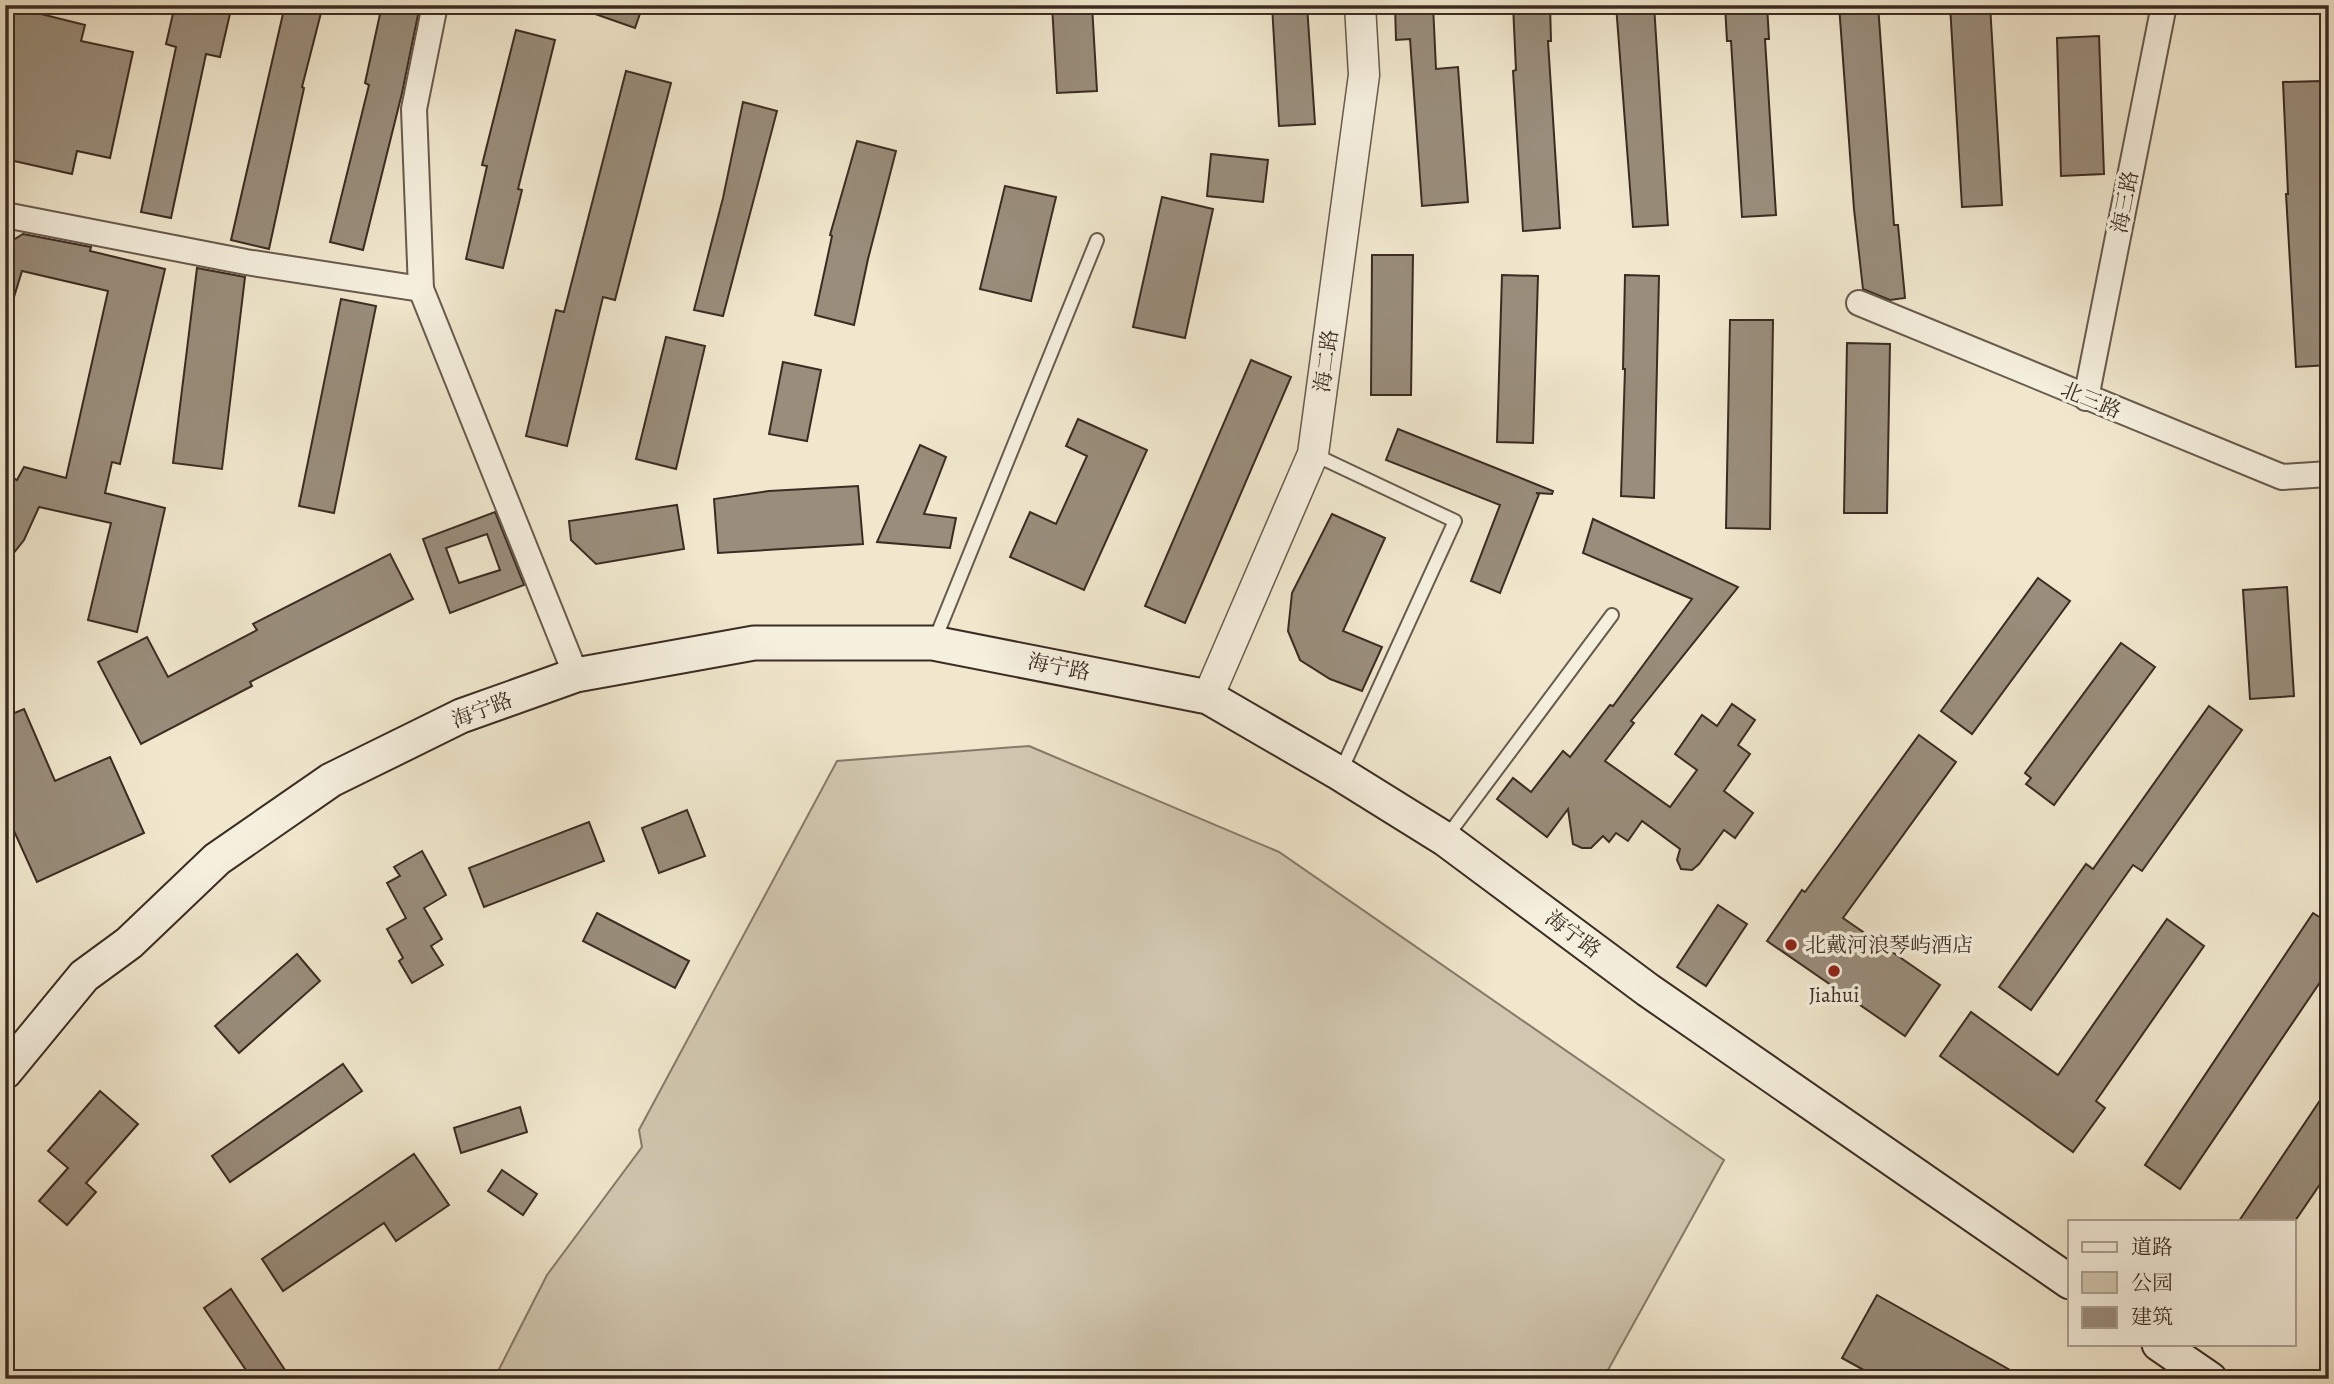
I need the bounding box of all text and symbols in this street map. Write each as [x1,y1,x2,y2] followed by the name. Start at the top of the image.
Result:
[2105,168,2145,236] street label: 海三路
[1308,328,1344,394] street label: 海二路
[2057,375,2125,425] street label: 北三路
[1025,647,1093,687] street label: 海宁路
[448,686,516,734] street label: 海宁路
[1539,904,1607,964] street label: 海宁路
[1805,931,1973,959] place label: 北戴河浪琴屿酒店
[1783,937,1799,953] marker: 北戴河浪琴屿酒店
[1826,963,1842,979] marker: Jiahui
[1809,981,1859,1009] place label: Jiahui
[2068,1220,2296,1346] legend
[2131,1233,2173,1261] text: 道路
[2131,1269,2173,1297] text: 公园
[2131,1303,2173,1331] text: 建筑

